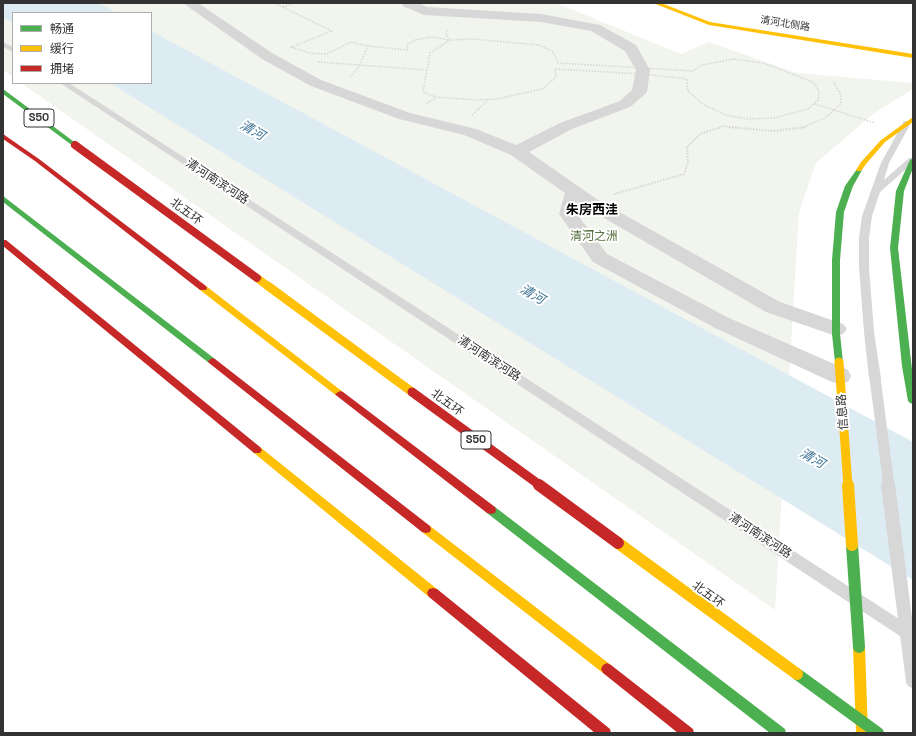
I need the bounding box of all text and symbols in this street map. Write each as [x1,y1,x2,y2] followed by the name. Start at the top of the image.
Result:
[12,12,152,84] legend
[759,14,811,34] street label: 清河北侧路
[50,21,74,37] text: 畅通
[50,41,74,57] text: 缓行
[50,61,74,77] text: 拥堵
[24,109,54,127] road number: S50
[237,118,267,144] water label: 清河
[183,156,251,208] street label: 清河南滨河路
[167,196,205,228] street label: 北五环
[566,202,618,218] district label: 朱房西洼
[570,230,618,244] park label: 清河之洲
[517,282,547,308] water label: 清河
[455,333,523,385] street label: 清河南滨河路
[428,387,466,419] street label: 北五环
[835,394,851,430] street label: 信息路
[461,431,491,449] road number: S50
[797,446,827,472] water label: 清河
[726,510,794,562] street label: 清河南滨河路
[689,579,727,611] street label: 北五环

